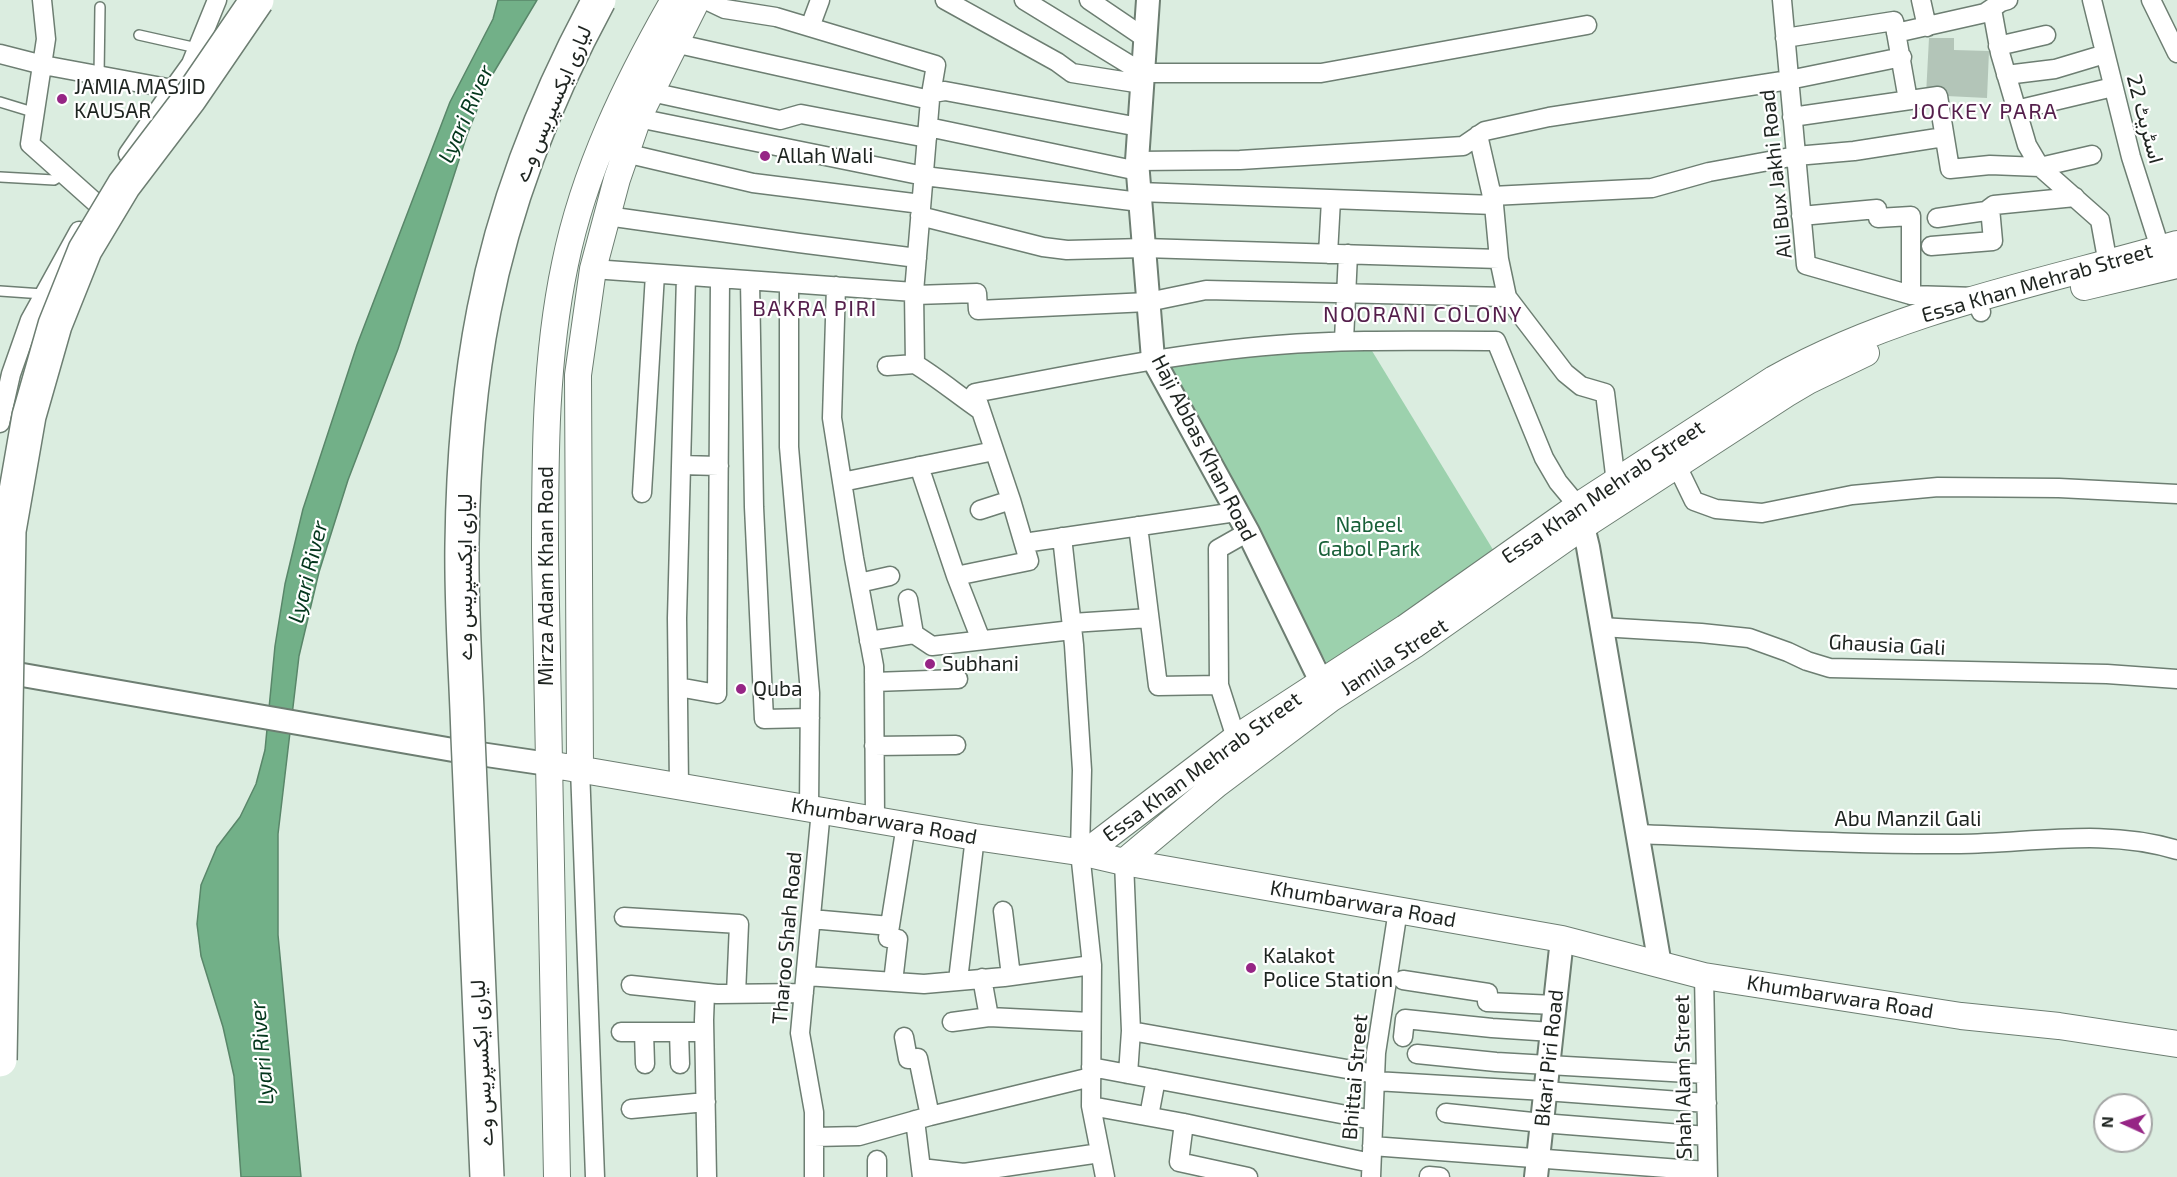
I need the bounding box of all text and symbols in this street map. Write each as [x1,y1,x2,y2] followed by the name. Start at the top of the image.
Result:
[509,22,597,186] street label: لیاری ایکسپریس وے
[433,61,499,167] water label: Lyari River
[2121,72,2169,166] street label: اسٹریٹ 22
[74,74,206,124] place label: JAMIA MASJID KAUSAR
[1755,88,1797,260] street label: Ali Bux Jakhi Road
[55,92,69,106] marker: JAMIA MASJID KAUSAR
[1912,99,2058,125] district label: JOCKEY PARA
[777,143,874,169] place label: Allah Wali
[758,149,772,163] marker: Allah Wali
[1919,238,2155,328] street label: Essa Khan Mehrab Street
[752,296,878,322] district label: BAKRA PIRI
[1323,302,1523,328] district label: NOORANI COLONY
[1146,351,1262,545] street label: Haji Abbas Khan Road
[1497,415,1709,569] street label: Essa Khan Mehrab Street
[533,466,559,686] street label: Mirza Adam Khan Road
[452,493,478,661] street label: لیاری ایکسپریس وے
[1318,512,1420,562] park label: Nabeel Gabol Park
[283,518,333,626] water label: Lyari River
[1336,613,1452,701] street label: Jamila Street
[1828,629,1946,661] street label: Ghausia Gali
[942,651,1019,677] place label: Subhani
[923,657,937,671] marker: Subhani
[753,676,803,702] place label: Quba
[734,682,748,696] marker: Quba
[1098,687,1306,847] street label: Essa Khan Mehrab Street
[789,792,979,850] street label: Khumbarwara Road
[1835,806,1981,832] street label: Abu Manzil Gali
[767,851,807,1025] street label: Tharoo Shah Road
[1268,875,1458,933] street label: Khumbarwara Road
[1263,943,1393,993] place label: Kalakot Police Station
[1244,961,1258,975] marker: Kalakot Police Station
[1745,970,1935,1024] street label: Khumbarwara Road
[465,979,499,1147] street label: لیاری ایکسپریس وے
[1529,988,1569,1128] street label: Bkari Piri Road
[1669,994,1697,1160] street label: Shah Alam Street
[244,1000,280,1106] water label: Lyari River
[1337,1013,1373,1141] street label: Bhittai Street
[2093,1093,2153,1153] north arrow
[2097,1116,2116,1128] text: N

